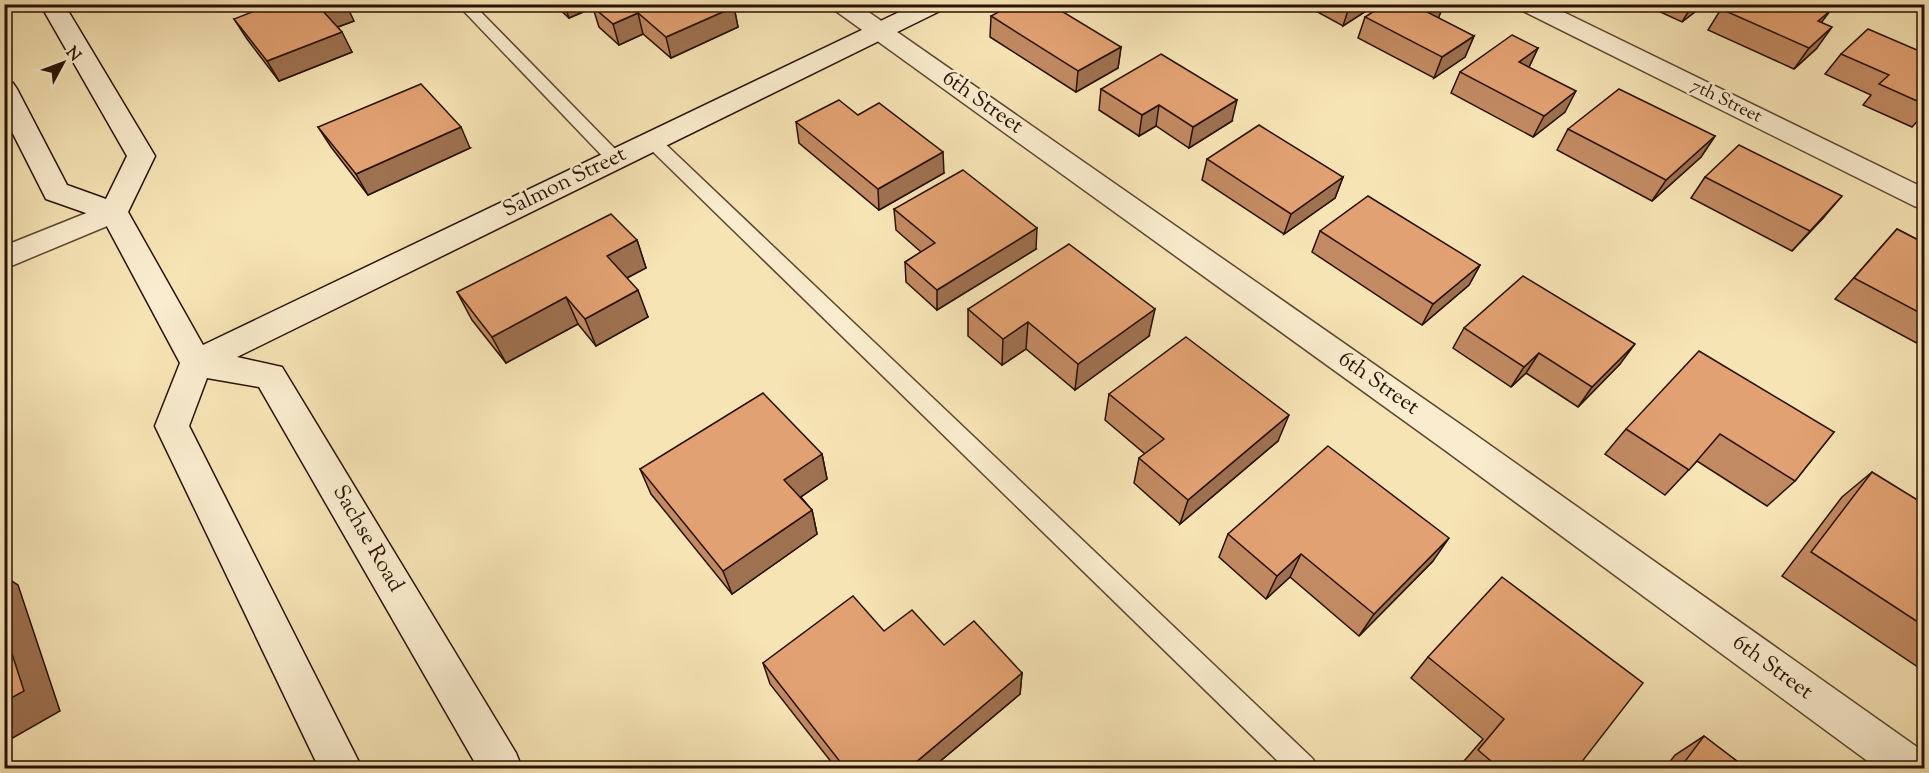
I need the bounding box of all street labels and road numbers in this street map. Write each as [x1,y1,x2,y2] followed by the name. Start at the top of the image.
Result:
[935,63,1030,143] street label: 6th Street
[1686,74,1766,130] street label: 7th Street
[498,139,633,227] street label: Salmon Street
[1331,344,1426,424] street label: 6th Street
[323,480,411,598] street label: Sachse Road
[1725,628,1819,708] street label: 6th Street

